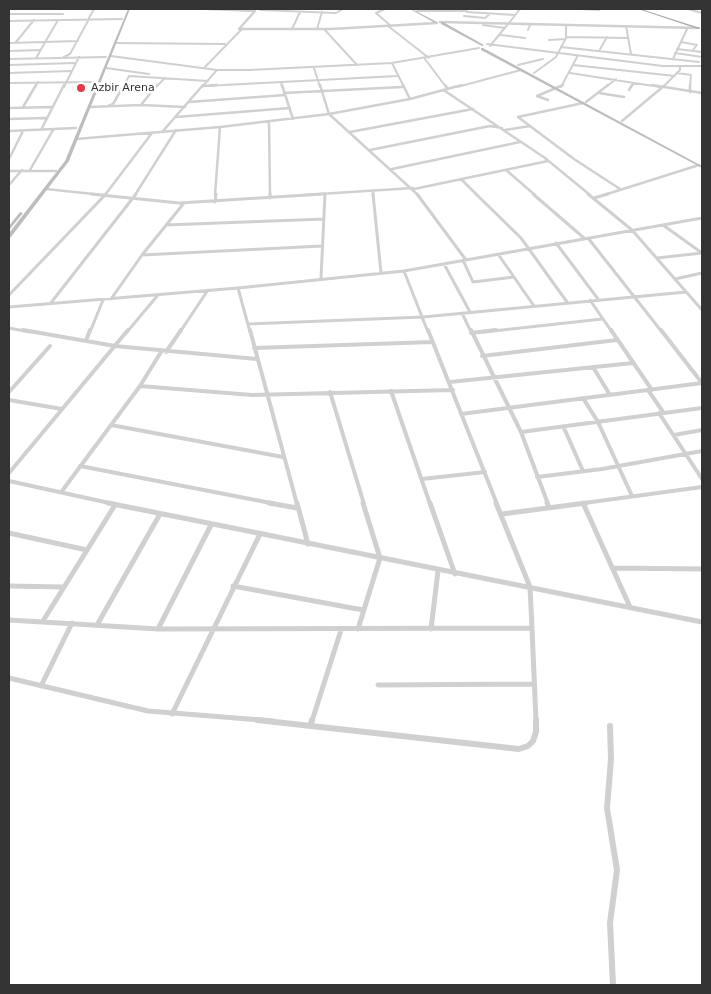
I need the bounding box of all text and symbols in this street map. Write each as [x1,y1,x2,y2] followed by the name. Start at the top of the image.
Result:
[91,81,155,95] place label: Azbir Arena
[75,82,87,94] marker: Azbir Arena

